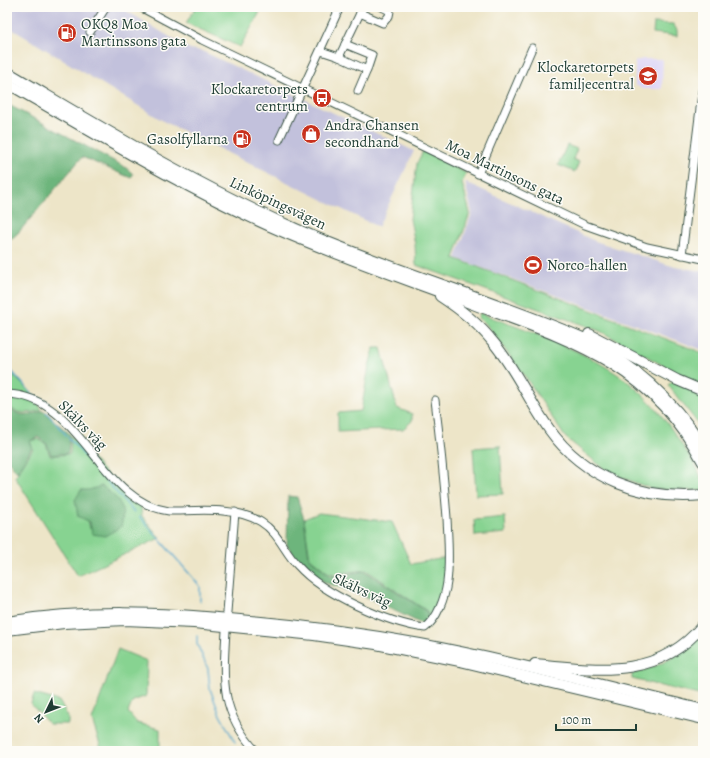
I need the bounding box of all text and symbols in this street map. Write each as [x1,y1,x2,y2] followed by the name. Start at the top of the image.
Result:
[81,14,187,51] place label: OKQ8 Moa Martinssons gata
[56,22,78,44] fuel station icon: OKQ8 Moa Martinssons gata
[537,57,634,94] place label: Klockaretorpets familjecentral
[637,65,659,87] school or university icon: Klockaretorpets familjecentral
[211,79,309,116] place label: Klockaretorpets centrum
[311,87,333,109] bus stop icon: Klockaretorpets centrum
[324,115,419,152] place label: Andra Chansen secondhand
[300,123,322,145] shop icon: Andra Chansen secondhand
[231,128,253,150] fuel station icon: Gasolfyllarna
[147,129,228,149] place label: Gasolfyllarna
[442,135,568,209] street label: Moa Martinsons gata
[226,172,330,234] street label: Linköpingsvägen
[522,254,544,276] sports icon: Norco-hallen
[547,255,627,275] place label: Norco-hallen
[54,396,112,455] street label: Skälvs väg
[330,568,395,612] street label: Skälvs väg
[26,692,66,732] north arrow
[556,706,636,732] scale bar
[31,710,47,727] text: N
[562,712,591,728] text: 100 m

